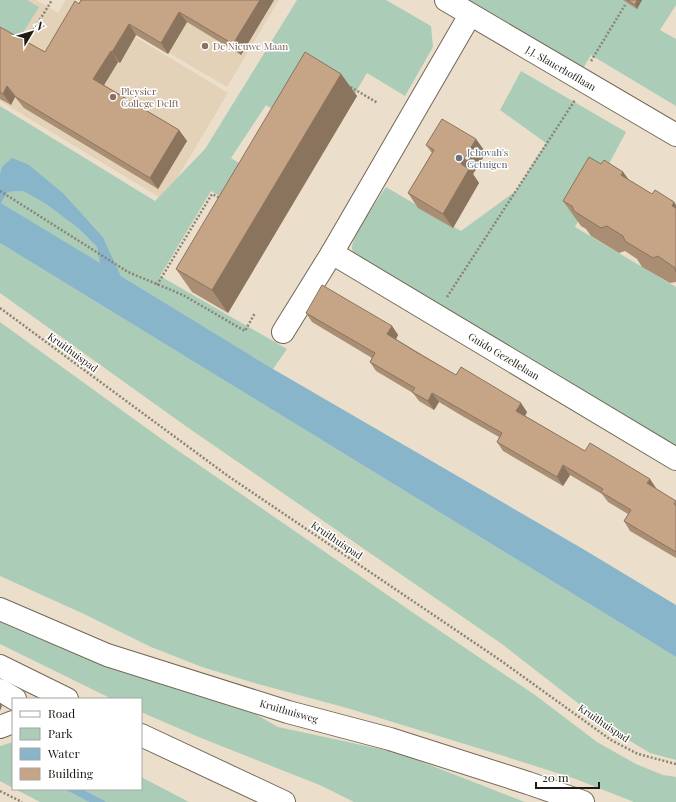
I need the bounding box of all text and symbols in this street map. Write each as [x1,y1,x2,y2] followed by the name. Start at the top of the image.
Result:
[12,12,52,52] north arrow
[32,18,49,33] text: N
[213,39,288,53] place label: De Nieuwe Maan
[200,41,210,51] marker: De Nieuwe Maan
[523,42,599,94] street label: J.J. Slauerhofflaan
[121,84,179,110] place label: Pleysier College Delft
[108,92,118,102] marker: Pleysier College Delft
[466,145,508,171] place label: Jehovah's Getuigen
[454,153,464,163] marker: Jehovah's Getuigen
[45,329,101,375] street label: Kruithuispad
[466,329,542,383] street label: Guido Gezellelaan
[309,518,366,562] street label: Kruithuispad
[258,696,321,726] street label: Kruithuisweg
[12,698,142,790] legend
[576,701,633,745] street label: Kruithuispad
[48,705,75,721] text: Road
[48,725,73,741] text: Park
[47,745,81,761] text: Water
[536,764,599,790] scale bar
[48,765,94,781] text: Building
[542,769,569,785] text: 20 m

